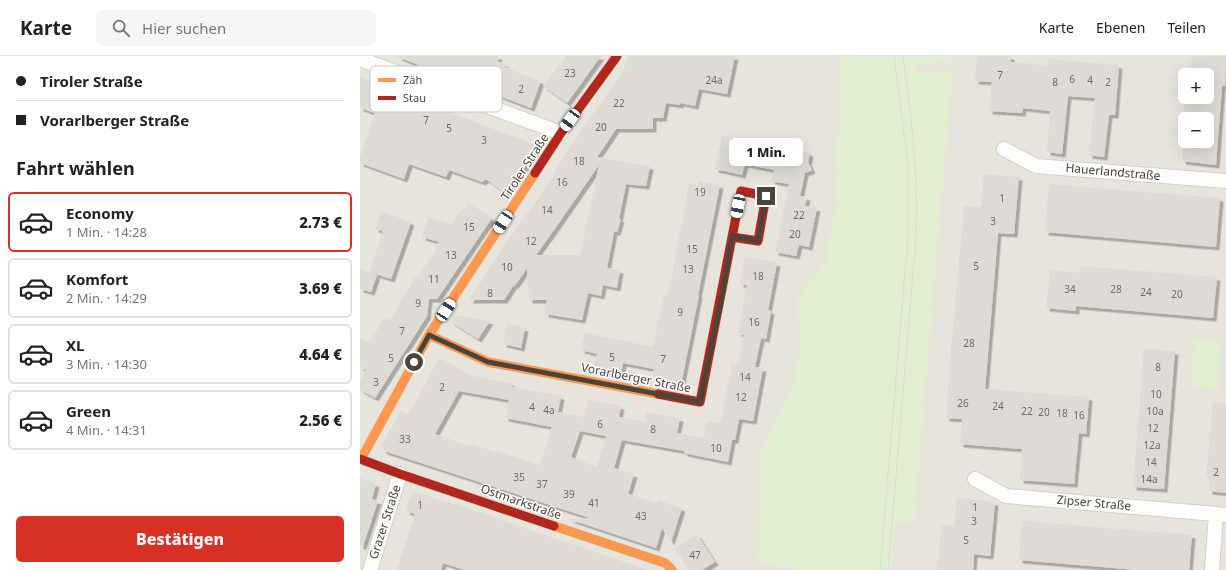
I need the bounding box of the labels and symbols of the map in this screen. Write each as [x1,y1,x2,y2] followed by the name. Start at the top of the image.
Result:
[370,66,502,112] legend
[564,66,576,80] house number: 23
[997,68,1003,82] house number: 7
[403,72,422,87] text: Zäh
[1069,72,1075,86] house number: 6
[705,73,723,87] house number: 24a
[1087,73,1093,87] house number: 4
[1052,75,1058,89] house number: 8
[1105,75,1111,89] house number: 2
[518,82,524,96] house number: 2
[403,90,426,105] text: Stau
[613,96,625,110] house number: 22
[558,107,582,133] car
[423,113,429,127] house number: 7
[595,120,607,134] house number: 20
[446,121,452,135] house number: 5
[497,130,553,203] street label: Tiroler Straße
[481,133,487,147] house number: 3
[729,138,803,166] callout: 1 Min.
[573,154,585,168] house number: 18
[1065,159,1161,184] street label: Hauerlandstraße
[556,175,568,189] house number: 16
[694,185,706,199] house number: 19
[757,187,775,205] route end
[999,191,1005,205] house number: 1
[730,193,746,219] car
[541,203,553,217] house number: 14
[793,208,805,222] house number: 22
[491,209,515,235] car
[990,214,996,228] house number: 3
[463,220,475,234] house number: 15
[789,227,801,241] house number: 20
[525,234,537,248] house number: 12
[686,242,698,256] house number: 15
[445,248,457,262] house number: 13
[973,259,979,273] house number: 5
[501,260,513,274] house number: 10
[682,262,694,276] house number: 13
[752,269,764,283] house number: 18
[428,272,440,286] house number: 11
[1064,282,1076,296] house number: 34
[1110,282,1122,296] house number: 28
[1140,285,1152,299] house number: 24
[487,286,493,300] house number: 8
[1171,287,1183,301] house number: 20
[415,296,421,310] house number: 9
[434,297,458,323] car
[677,305,683,319] house number: 9
[748,315,760,329] house number: 16
[399,324,405,338] house number: 7
[963,336,975,350] house number: 28
[609,350,615,364] house number: 5
[388,351,394,365] house number: 5
[660,352,666,366] house number: 7
[405,353,423,371] route start
[580,359,693,397] street label: Vorarlberger Straße
[1155,360,1161,374] house number: 8
[739,370,751,384] house number: 14
[373,375,379,389] house number: 3
[439,380,445,394] house number: 2
[1150,387,1162,401] house number: 10
[735,390,747,404] house number: 12
[957,396,969,410] house number: 26
[992,399,1004,413] house number: 24
[529,400,535,414] house number: 4
[543,403,555,417] house number: 4a
[1021,404,1033,418] house number: 22
[1146,404,1164,418] house number: 10a
[1038,405,1050,419] house number: 20
[1056,406,1068,420] house number: 18
[1073,408,1085,422] house number: 16
[597,417,603,431] house number: 6
[1147,421,1159,435] house number: 12
[650,422,656,436] house number: 8
[399,432,411,446] house number: 33
[1143,438,1161,452] house number: 12a
[710,441,722,455] house number: 10
[1145,455,1157,469] house number: 14
[1213,465,1219,479] house number: 2
[513,470,525,484] house number: 35
[1140,472,1158,486] house number: 14a
[536,477,548,491] house number: 37
[478,480,564,523] street label: Ostmarkstraße
[364,482,405,561] street label: Grazer Straße
[563,487,575,501] house number: 39
[1056,491,1132,514] street label: Zipser Straße
[588,496,600,510] house number: 41
[417,498,423,512] house number: 1
[972,500,978,514] house number: 1
[635,509,647,523] house number: 43
[971,514,977,528] house number: 3
[963,533,969,547] house number: 5
[689,548,701,562] house number: 47

